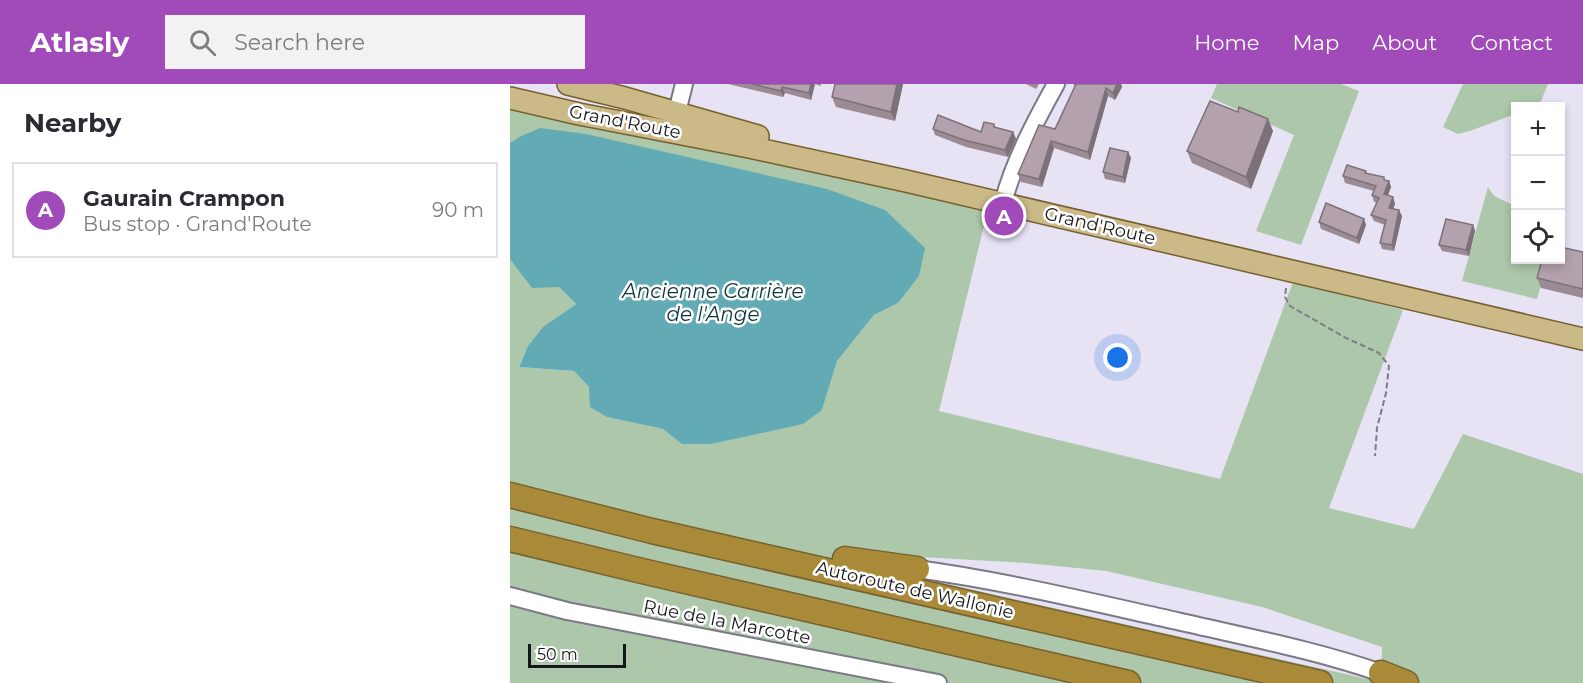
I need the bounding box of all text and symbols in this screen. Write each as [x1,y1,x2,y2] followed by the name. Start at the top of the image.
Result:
[165,15,585,69] search box
[30,25,129,59] text: Atlasly
[186,26,219,59] icon: search
[234,29,365,56] text: Search here
[1194,30,1259,55] text: Home
[1292,30,1339,55] text: Map
[1372,30,1437,55] text: About
[1470,30,1553,55] text: Contact
[567,100,683,144] street label: Grand'Route
[1511,102,1565,264] map controls
[1511,102,1565,156] button: +
[24,107,121,139] text: Nearby
[1511,156,1565,210] button: −
[83,185,285,212] text: Gaurain Crampon
[984,194,1024,238] pin: A
[38,198,53,222] text: A
[432,198,484,222] text: 90 m
[1042,203,1158,249] street label: Grand'Route
[1511,210,1565,264] button: locate
[83,212,312,236] text: Bus stop · Grand'Route
[621,279,804,326] water label: Ancienne Carrière de l'Ange
[1103,343,1132,372] your location
[814,557,1016,623] street label: Autoroute de Wallonie
[642,595,812,649] street label: Rue de la Marcotte
[528,641,626,668] scale bar
[537,645,578,664] text: 50 m

